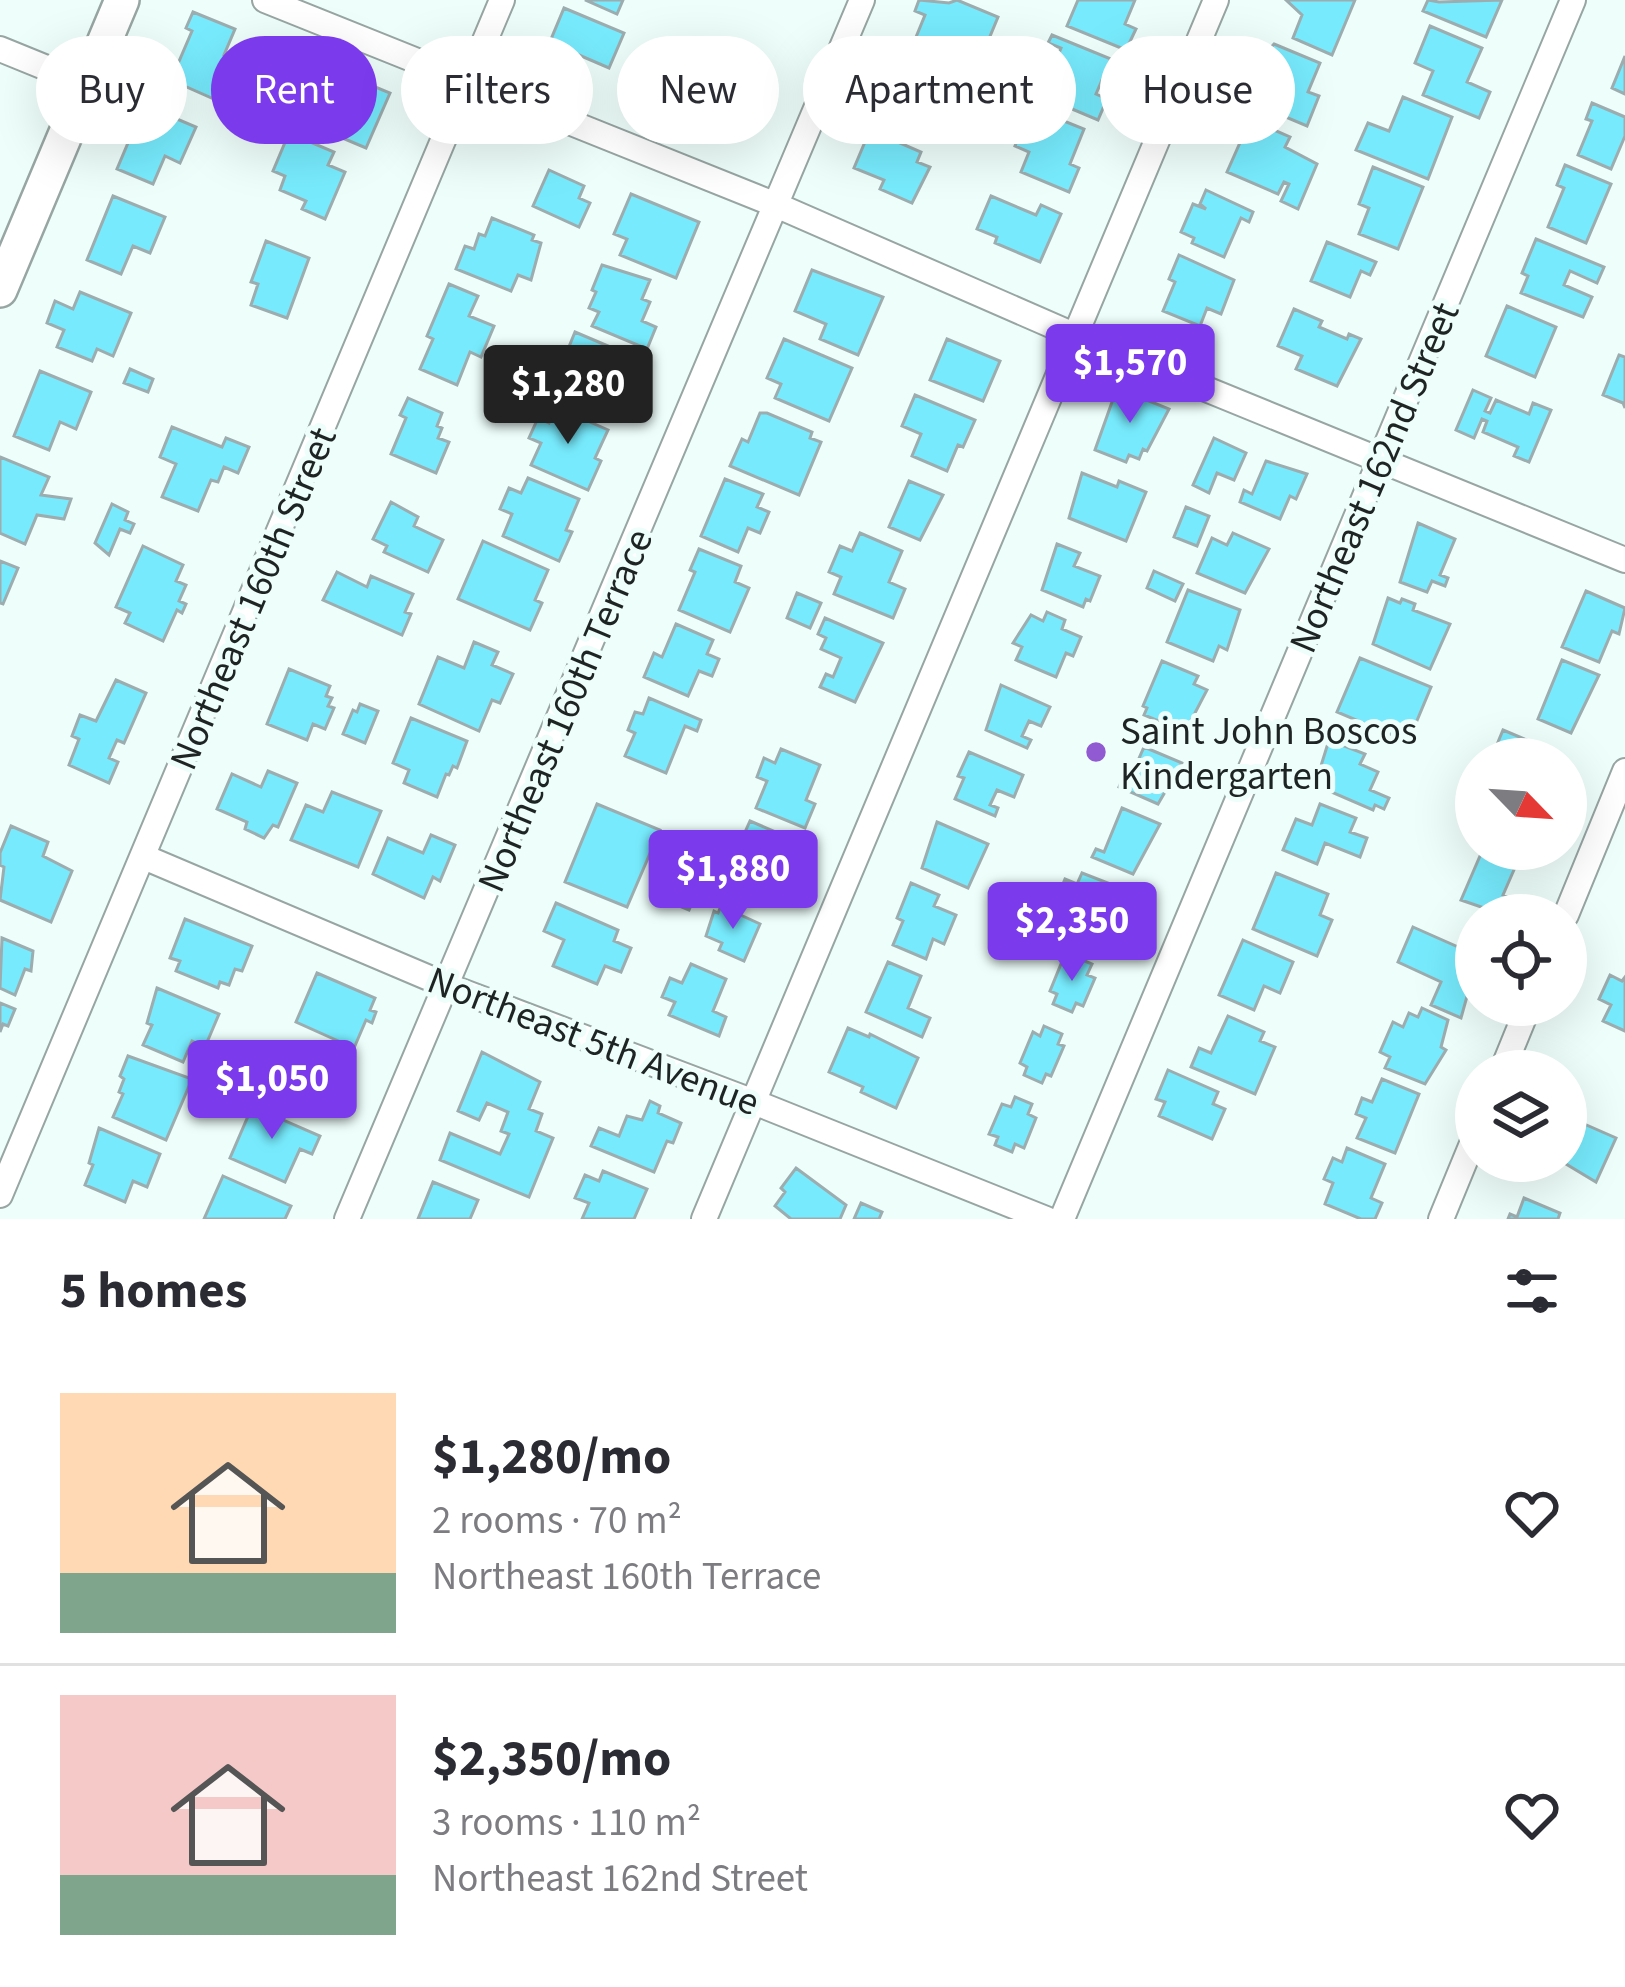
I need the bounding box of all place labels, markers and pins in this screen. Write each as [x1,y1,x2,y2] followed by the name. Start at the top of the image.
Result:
[1032,324,1228,426] pin: $1,570
[470,345,666,447] pin: $1,280
[1120,704,1417,805] place label: Saint John Boscos Kindergarten
[1083,739,1109,765] marker: Saint John Boscos Kindergarten
[635,830,831,932] pin: $1,880
[974,882,1170,984] pin: $2,350
[174,1040,370,1142] pin: $1,050

